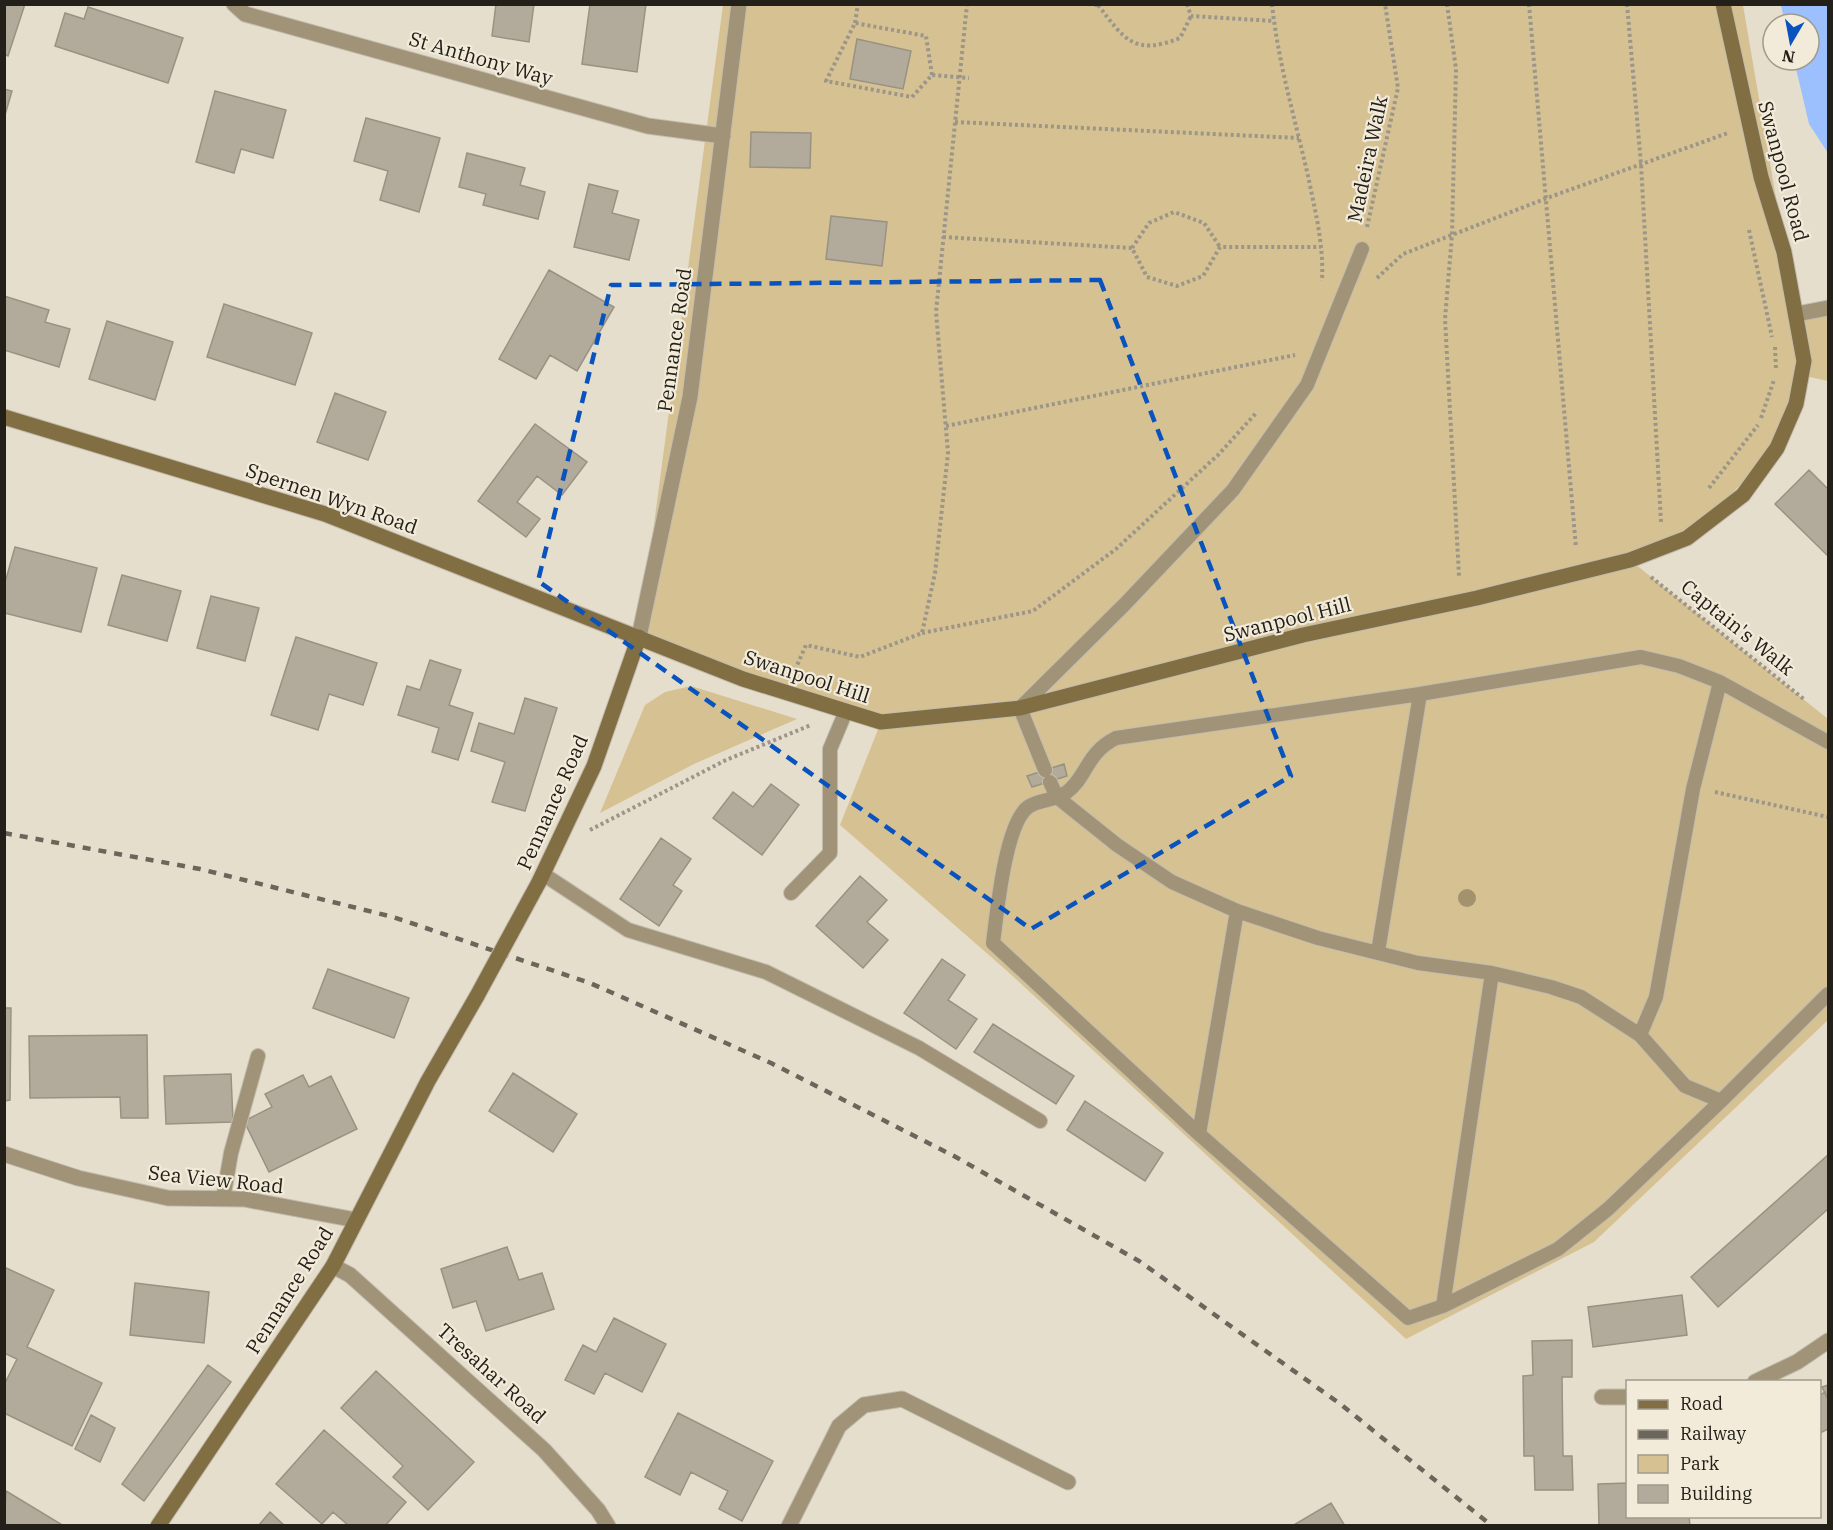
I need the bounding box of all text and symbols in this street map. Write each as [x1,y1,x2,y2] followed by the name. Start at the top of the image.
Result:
[1761,12,1821,72] north arrow
[406,25,556,91] street label: St Anthony Way
[1780,46,1796,68] text: N
[1340,93,1394,225] street label: Madeira Walk
[1752,98,1816,244] street label: Swanpool Road
[651,266,697,414] street label: Pennance Road
[243,456,421,540] street label: Spernen Wyn Road
[1676,573,1800,681] street label: Captain's Walk
[1220,590,1354,648] street label: Swanpool Hill
[741,643,873,709] street label: Swanpool Hill
[510,730,594,874] street label: Pennance Road
[147,1158,285,1200] street label: Sea View Road
[239,1221,339,1359] street label: Pennance Road
[432,1317,552,1429] street label: Tresahar Road
[1626,1380,1821,1518] legend
[1680,1392,1723,1415] text: Road
[1680,1422,1746,1445] text: Railway
[1680,1452,1720,1475] text: Park
[1680,1482,1752,1505] text: Building

